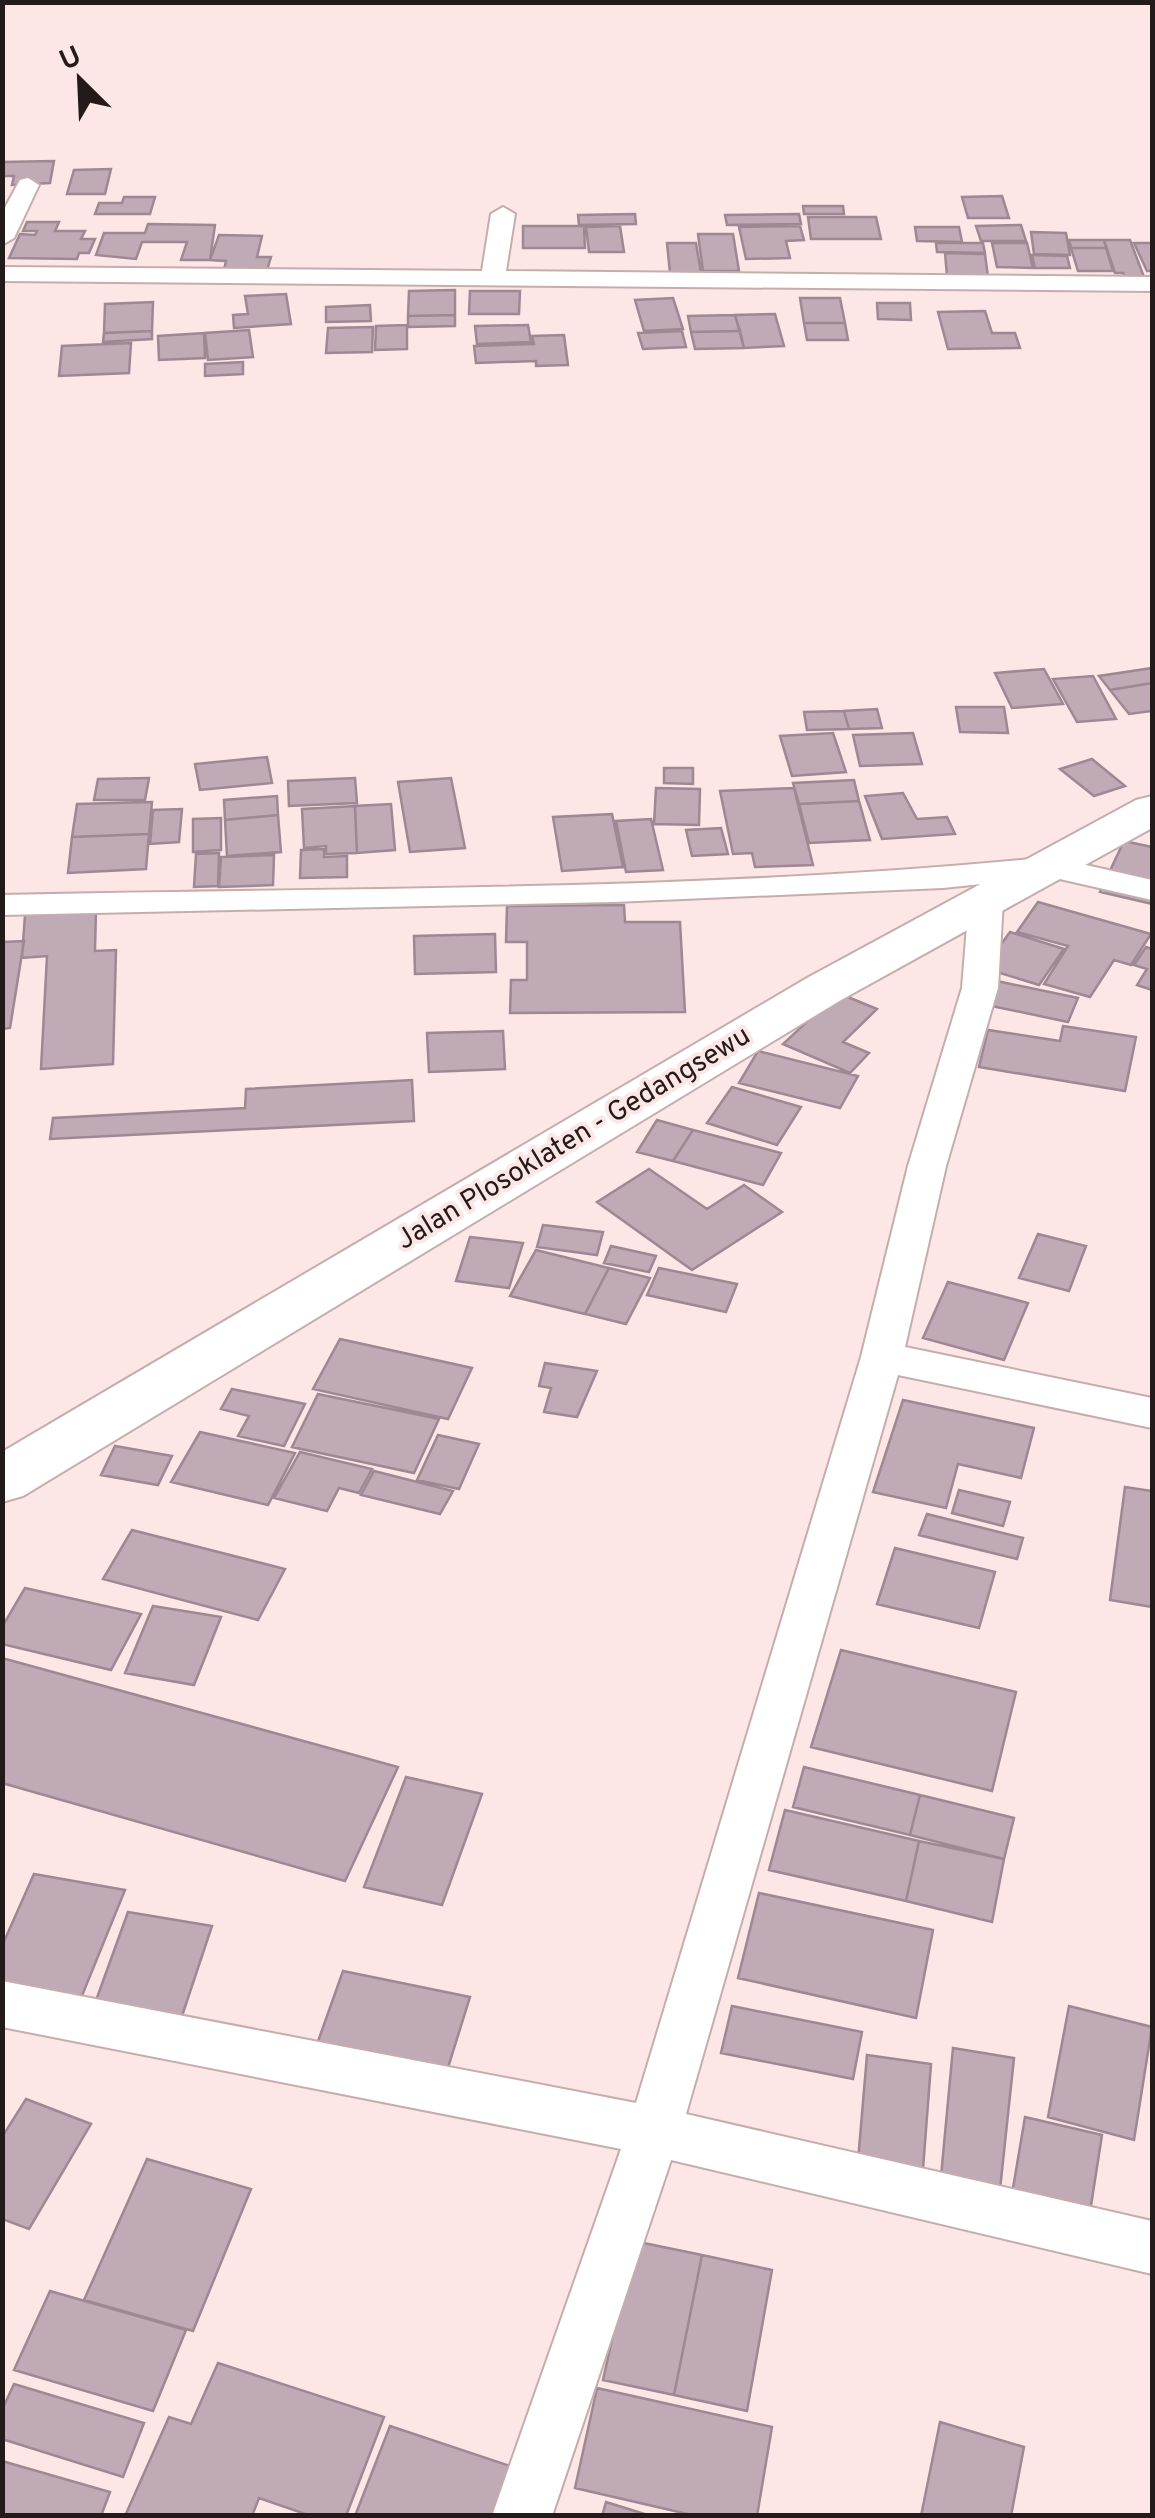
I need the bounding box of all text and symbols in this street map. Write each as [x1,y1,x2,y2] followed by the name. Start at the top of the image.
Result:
[30,30,130,130] north arrow
[55,39,87,80] text: U
[390,1019,758,1259] street label: Jalan Plosoklaten - Gedangsewu

